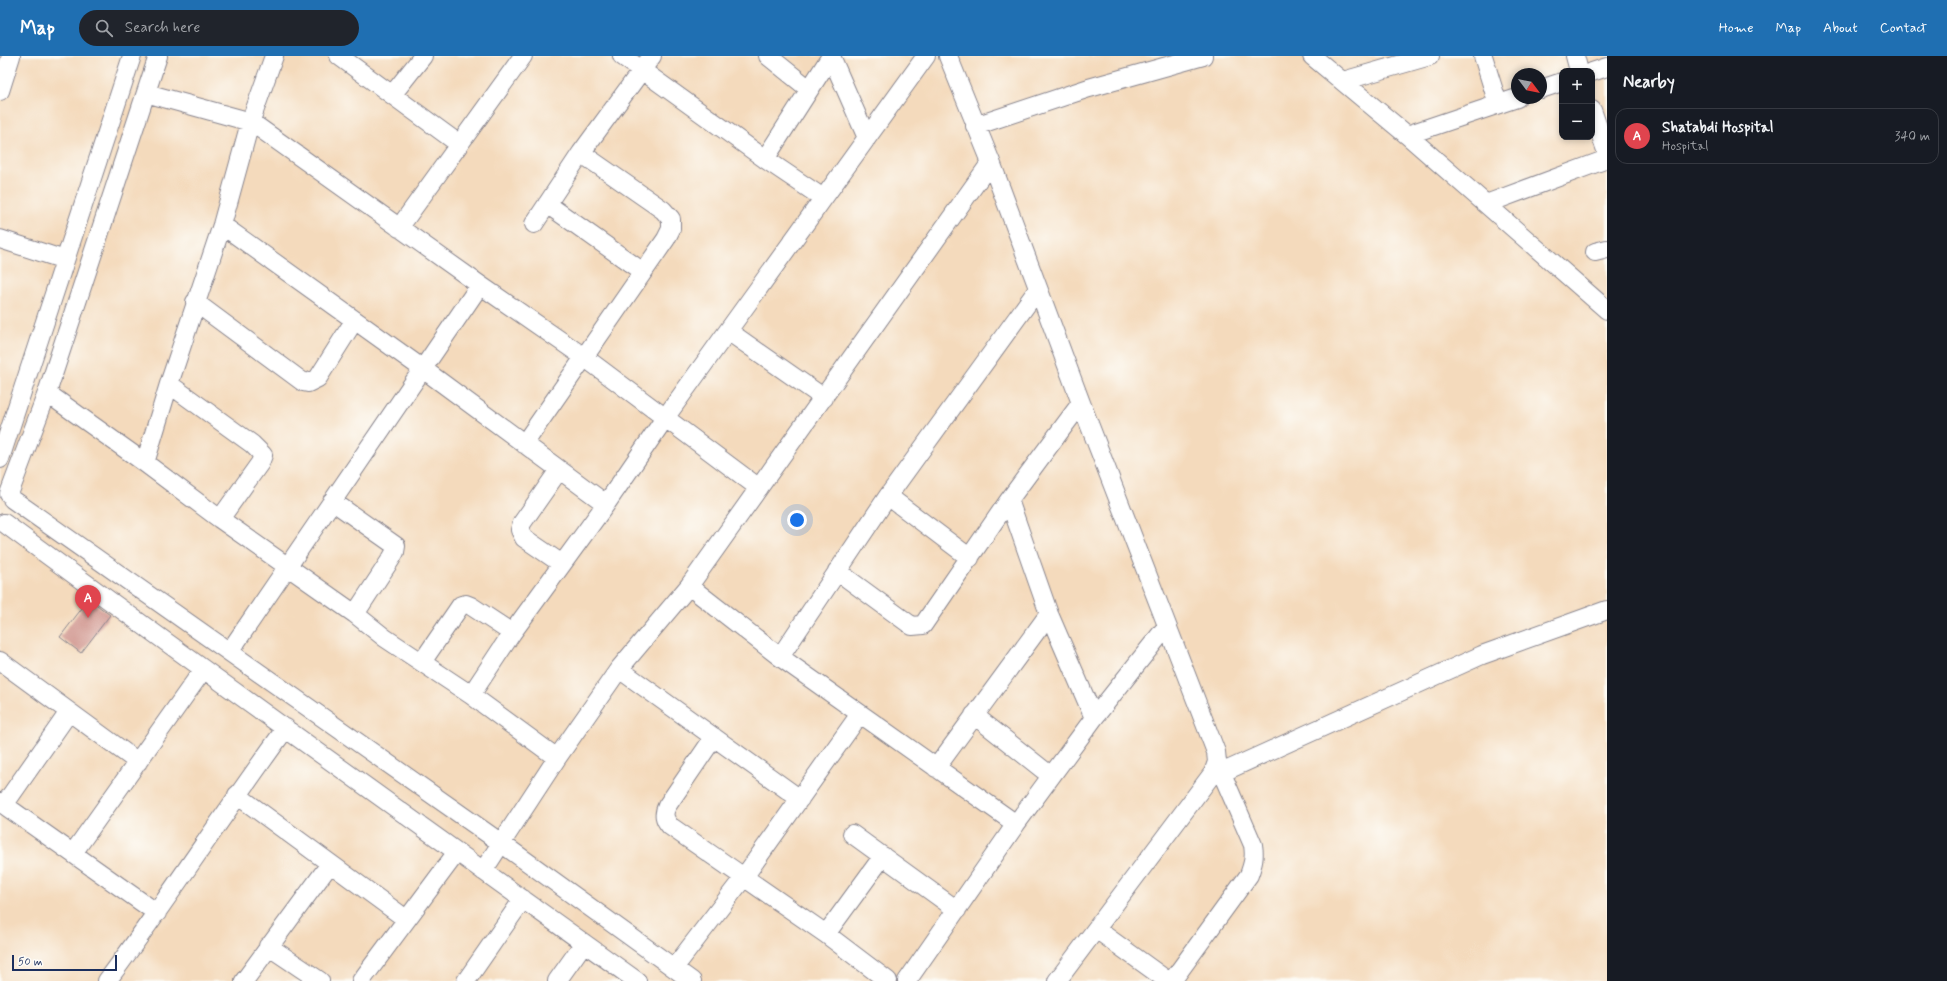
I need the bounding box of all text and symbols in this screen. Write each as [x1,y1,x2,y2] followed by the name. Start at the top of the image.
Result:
[79,10,359,46] search box
[20,16,55,41] text: Map
[93,17,115,39] icon: search
[125,18,200,38] text: Search here
[1719,19,1753,37] text: Home
[1775,19,1801,37] text: Map
[1823,19,1858,37] text: About
[1880,19,1927,37] text: Contact
[1511,68,1547,104] north arrow
[1559,68,1595,140] map controls
[1559,68,1595,104] button: +
[1623,71,1675,93] text: Nearby
[1559,104,1595,140] button: −
[1662,118,1774,138] text: Shatabdi Hospital
[1633,128,1641,145] text: A
[1895,128,1930,145] text: 340 m
[1662,138,1708,155] text: Hospital
[787,510,807,530] your location
[75,585,101,618] pin: A
[12,953,117,972] scale bar
[18,955,43,969] text: 50 m

